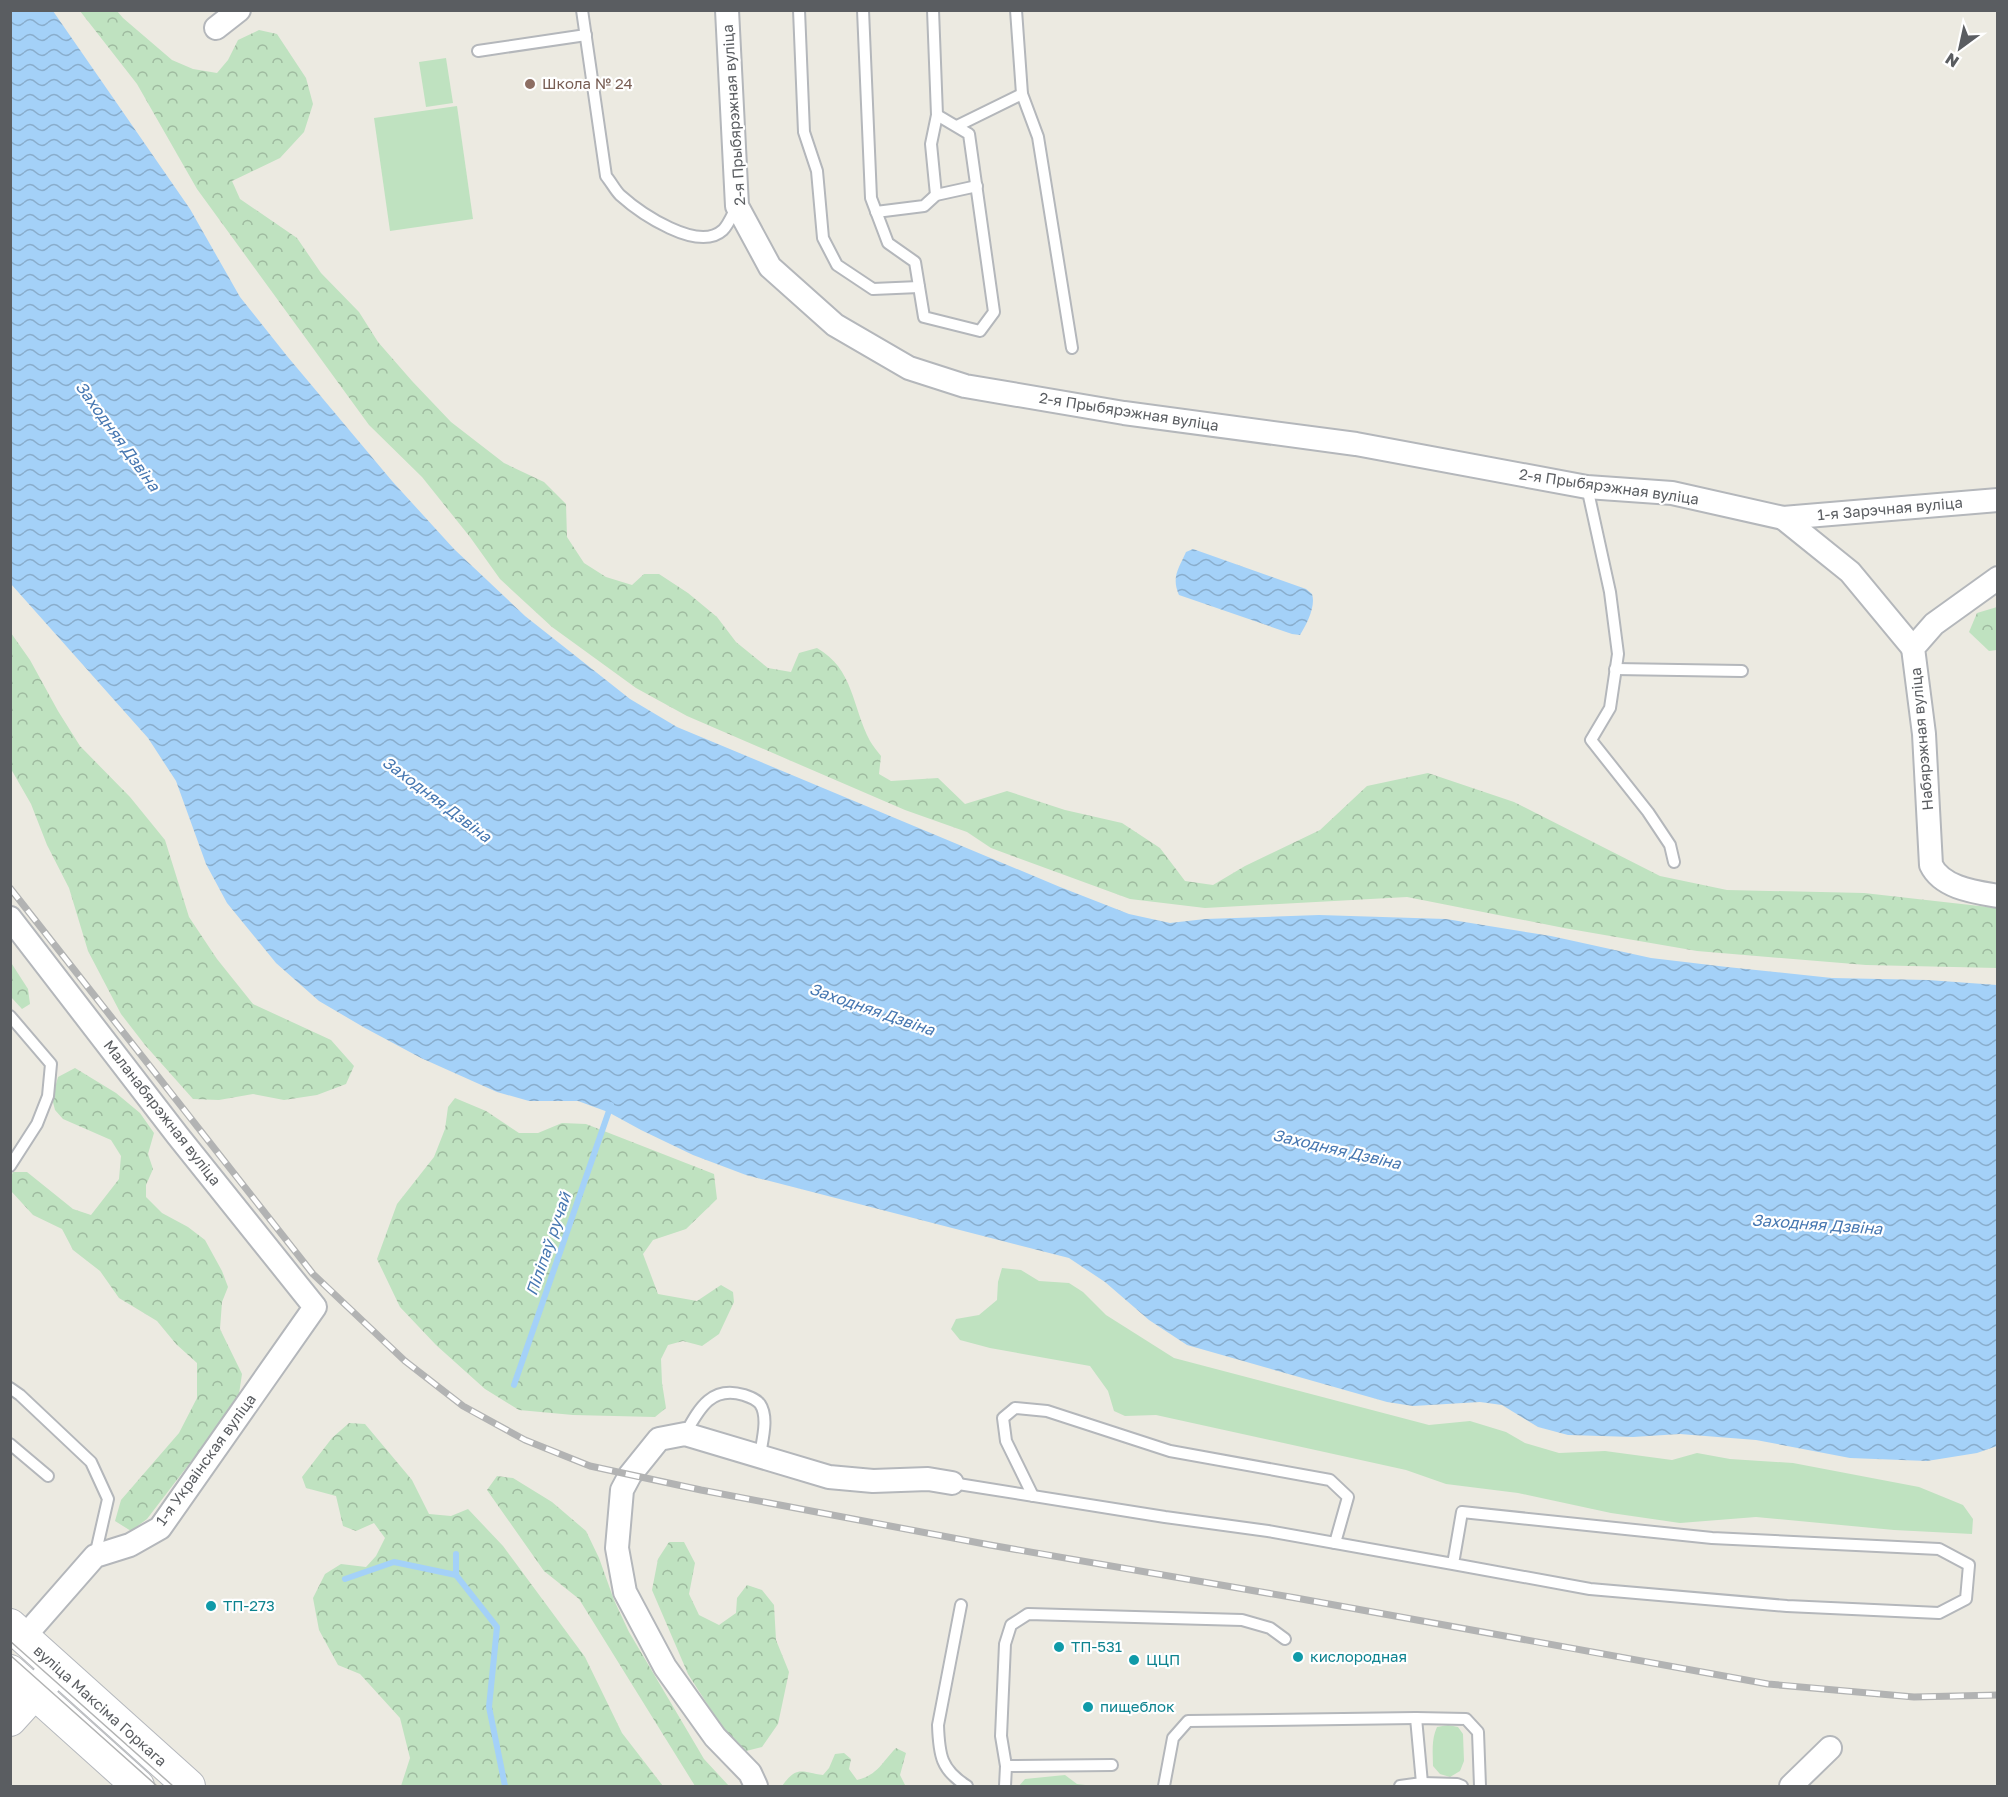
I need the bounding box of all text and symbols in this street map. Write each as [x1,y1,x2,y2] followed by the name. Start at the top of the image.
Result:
[1930,18,1990,78] north arrow
[718,24,748,206] street label: 2-я Прыбярэжная вуліца
[1941,49,1962,72] text: N
[542,74,633,92] place label: Школа № 24
[523,77,537,91] marker: Школа № 24
[71,377,165,496] water label: Заходняя Дзвіна
[1038,388,1220,434] street label: 2-я Прыбярэжная вуліца
[1518,464,1700,508] street label: 2-я Прыбярэжная вуліца
[1816,493,1963,523] street label: 1-я Зарэчная вуліца
[1906,667,1936,811] street label: Набярэжная вуліца
[379,752,496,847] water label: Заходняя Дзвіна
[807,978,938,1040] water label: Заходняя Дзвіна
[100,1036,225,1189] street label: Маланабярэжная вуліца
[1271,1125,1404,1174] water label: Заходняя Дзвіна
[521,1189,575,1298] water label: Піліпаў ручай
[1751,1209,1884,1239] water label: Заходняя Дзвіна
[151,1390,259,1529] street label: 1-я Украінская вуліца
[223,1596,275,1614] place label: ТП-273
[204,1599,218,1613] marker: ТП-273
[1071,1637,1122,1655] place label: ТП-531
[1052,1640,1066,1654] marker: ТП-531
[30,1641,171,1770] street label: вуліца Максіма Горкага
[1310,1647,1407,1665] place label: кислородная
[1146,1650,1180,1668] place label: ЦЦП
[1291,1650,1305,1664] marker: кислородная
[1127,1653,1141,1667] marker: ЦЦП
[1100,1697,1175,1715] place label: пищеблок
[1081,1700,1095,1714] marker: пищеблок

